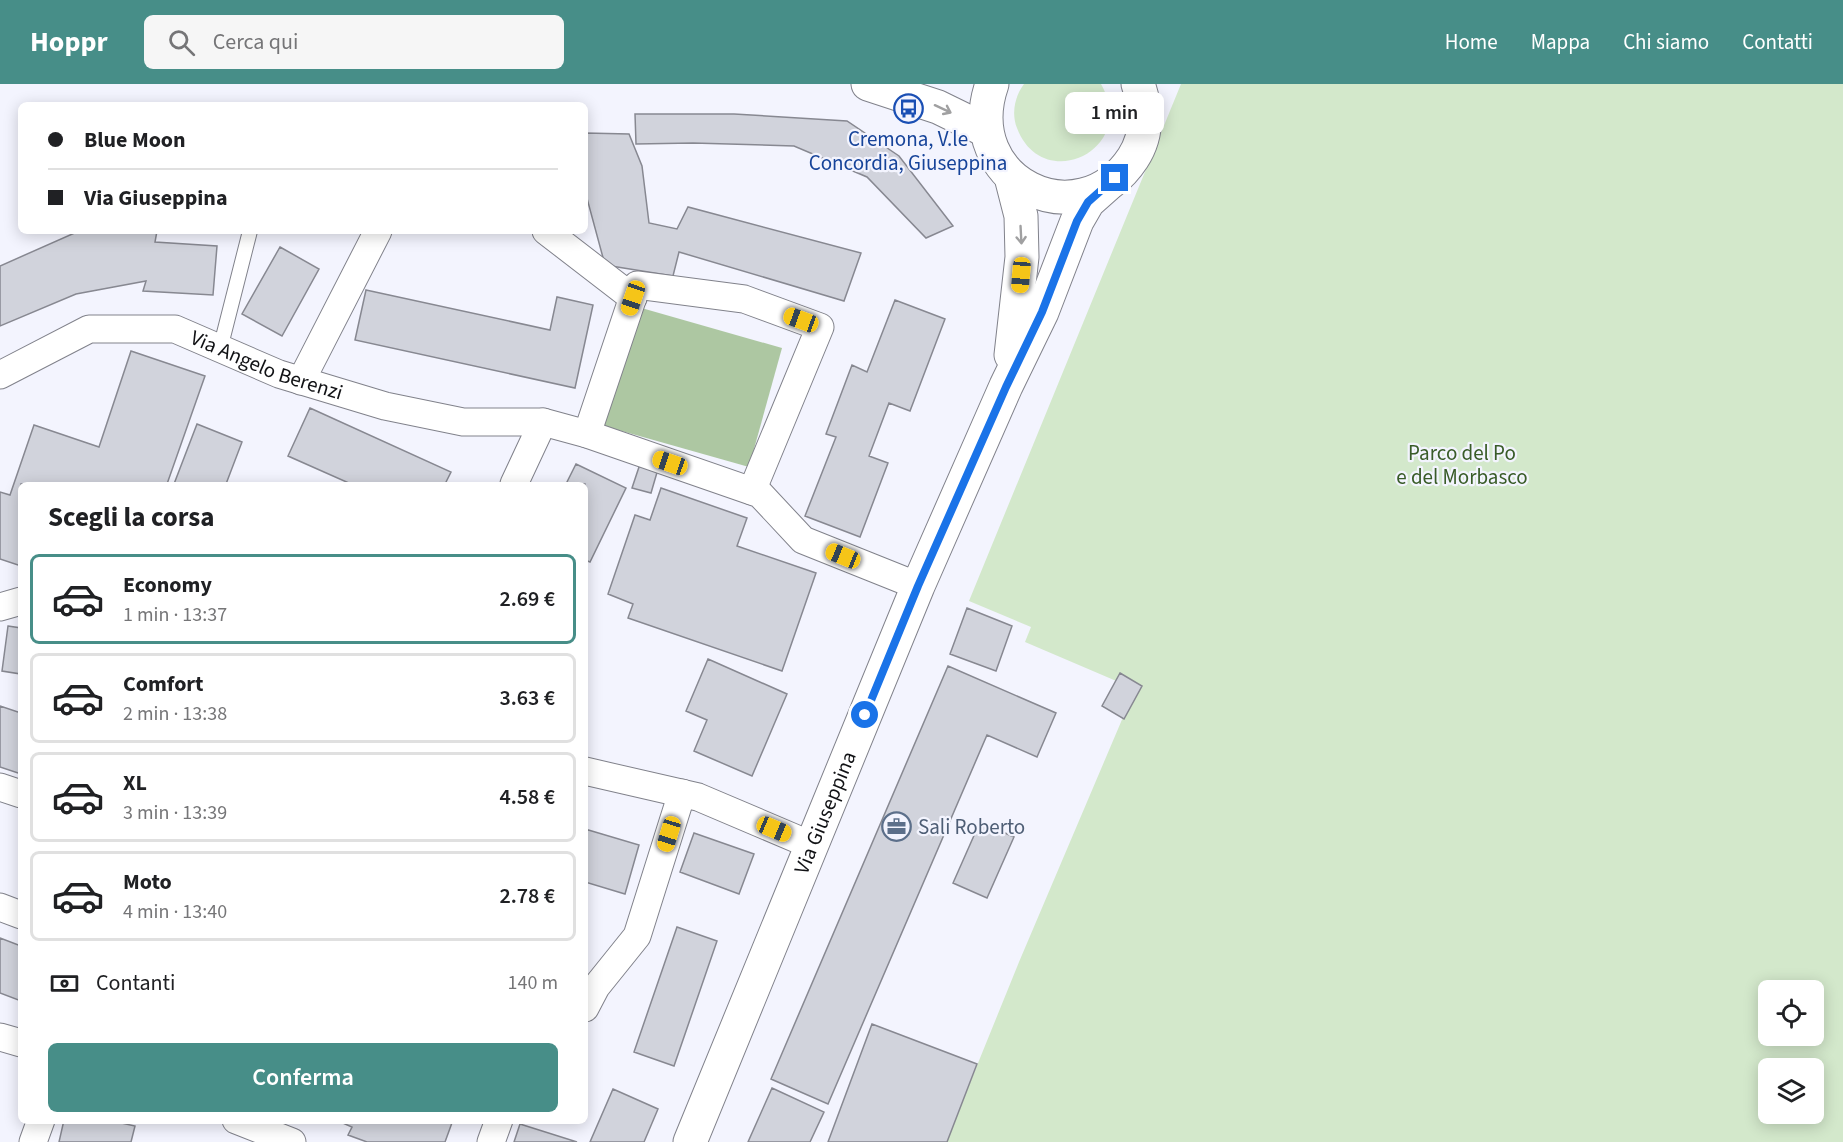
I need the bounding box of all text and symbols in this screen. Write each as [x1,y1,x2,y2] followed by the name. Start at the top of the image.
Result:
[144,15,564,69] search box
[30,22,108,62] text: Hoppr
[165,26,198,59] icon: search
[213,26,298,58] text: Cerca qui
[1445,27,1498,57] text: Home
[1531,27,1590,57] text: Mappa
[1623,27,1709,57] text: Chi siamo
[1742,27,1813,57] text: Contatti
[1066,91,1164,133] callout: 1 min
[892,92,924,124] bus stop icon: Cremona, V.le Concordia, Giuseppina
[1091,99,1138,127] text: 1 min
[933,104,951,116] one-way arrow
[84,124,186,156] text: Blue Moon
[809,124,1007,178] place label: Cremona, V.le Concordia, Giuseppina
[1101,164,1128,191] route end
[84,182,228,214] text: Via Giuseppina
[1016,224,1027,244] one-way arrow
[1010,256,1032,294] car
[619,278,647,318] car
[781,305,821,335] car
[186,322,347,407] street label: Via Angelo Berenzi
[1396,438,1528,492] park label: Parco del Po e del Morbasco
[650,449,690,477] car
[48,498,215,537] text: Scegli la corsa
[823,541,863,571] car
[123,569,212,601] text: Economy
[51,572,105,626] icon: car
[499,583,555,615] text: 2.69 €
[123,601,227,629] text: 1 min · 13:37
[123,668,204,700] text: Comfort
[51,671,105,725] icon: car
[499,682,555,714] text: 3.63 €
[123,700,227,728] text: 2 min · 13:38
[851,701,878,728] route start
[786,747,864,879] street label: Via Giuseppina
[123,767,147,799] text: XL
[51,770,105,824] icon: car
[499,781,555,813] text: 4.58 €
[123,799,227,827] text: 3 min · 13:39
[881,811,913,843] office icon: Sali Roberto
[918,812,1025,842] place label: Sali Roberto
[655,814,683,854] car
[754,814,794,844] car
[123,866,172,898] text: Moto
[51,869,105,923] icon: car
[499,880,555,912] text: 2.78 €
[123,898,227,926] text: 4 min · 13:40
[48,967,81,1000] icon: cash
[96,967,175,999] text: Contanti
[508,969,558,997] text: 140 m
[1758,980,1824,1124] map controls
[1758,980,1824,1046] button: locate
[48,1043,558,1112] button: Conferma
[1758,1058,1824,1124] button: layers

